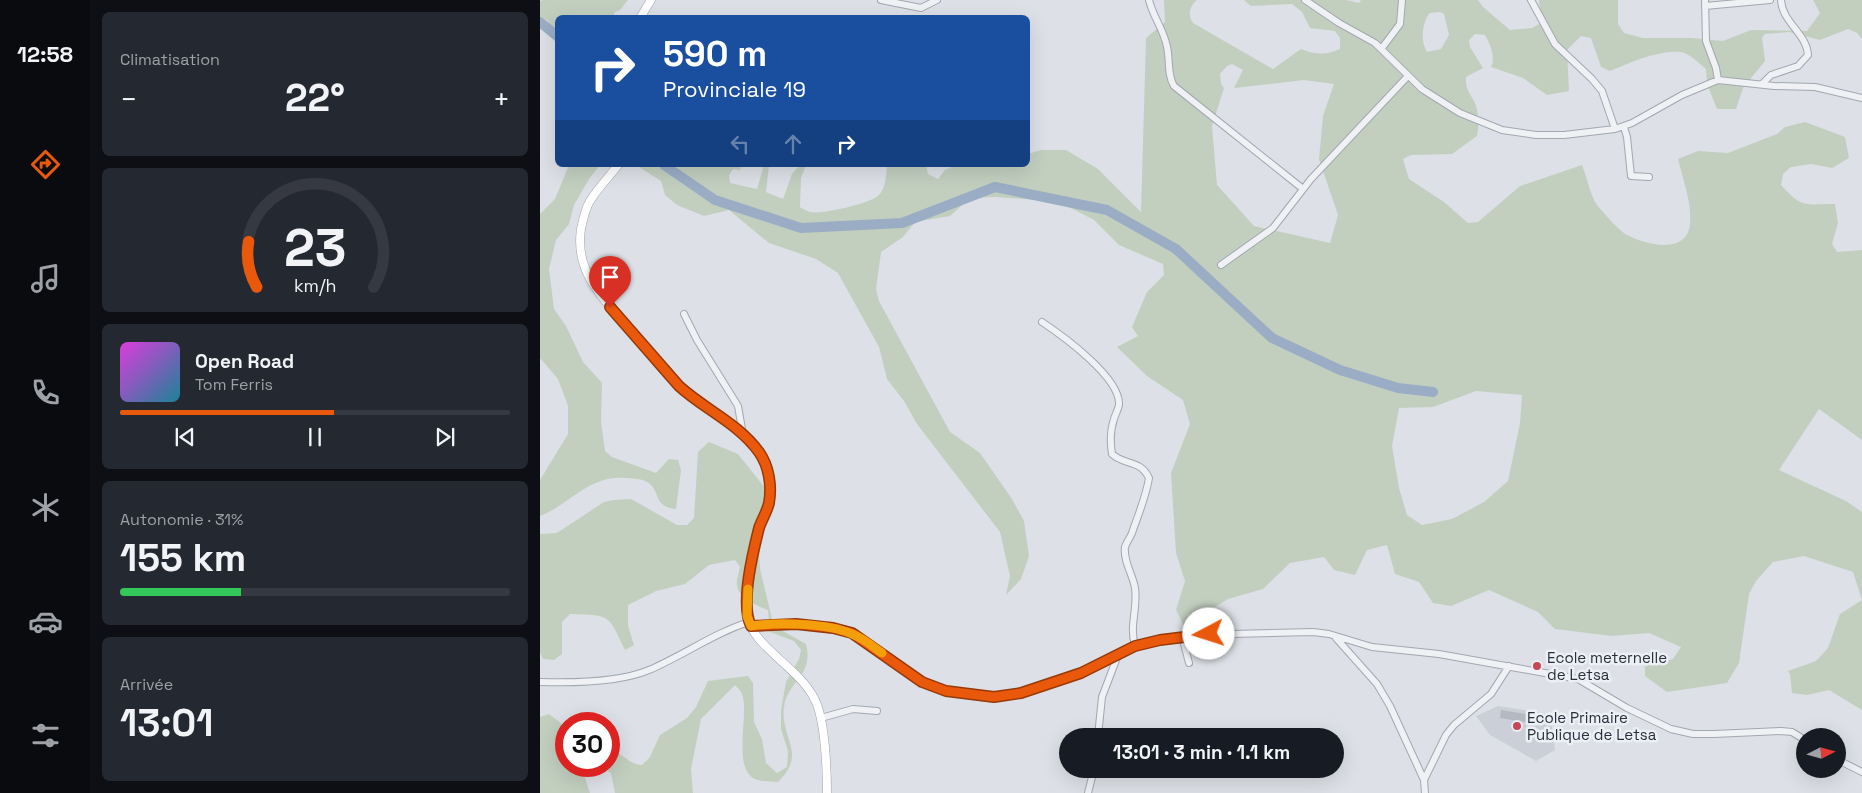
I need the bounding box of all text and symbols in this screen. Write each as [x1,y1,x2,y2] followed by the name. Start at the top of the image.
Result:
[663,32,767,76] text: 590 m
[580,35,645,100] icon: right
[17,40,73,68] text: 12:58
[120,49,220,70] text: Climatisation
[285,74,345,122] text: 22°
[663,75,806,103] text: Provinciale 19
[120,81,137,117] text: −
[493,81,510,117] text: +
[726,130,754,158] icon: left
[779,130,807,158] icon: ahead
[832,130,860,158] icon: right
[28,147,63,182] icon: directions
[284,215,346,281] text: 23
[589,256,631,307] pin
[28,261,63,296] icon: music
[596,263,624,291] icon: arrive
[294,274,336,297] text: km/h
[195,349,294,374] text: Open Road
[195,374,273,395] text: Tom Ferris
[28,375,63,410] icon: phone
[171,423,199,451] icon: previous
[301,423,329,451] icon: pause
[431,423,459,451] icon: next
[28,490,63,525] icon: climate
[120,509,243,530] text: Autonomie · 31%
[120,534,246,582] text: 155 km
[28,604,63,639] icon: car
[1182,607,1234,659] position arrow
[1547,648,1667,684] place label: Ecole meternelle de Letsa
[1531,660,1543,672] marker: Ecole meternelle de Letsa
[120,674,173,695] text: Arrivée
[120,699,213,747] text: 13:01
[1527,708,1657,744] place label: Ecole Primaire Publique de Letsa
[555,712,620,777] speed limit sign: 30
[28,718,63,753] icon: filters
[1511,720,1523,732] marker: Ecole Primaire Publique de Letsa
[1796,728,1846,778] north arrow
[1796,728,1846,778] map controls
[1113,740,1290,765] text: 13:01 · 3 min · 1.1 km

